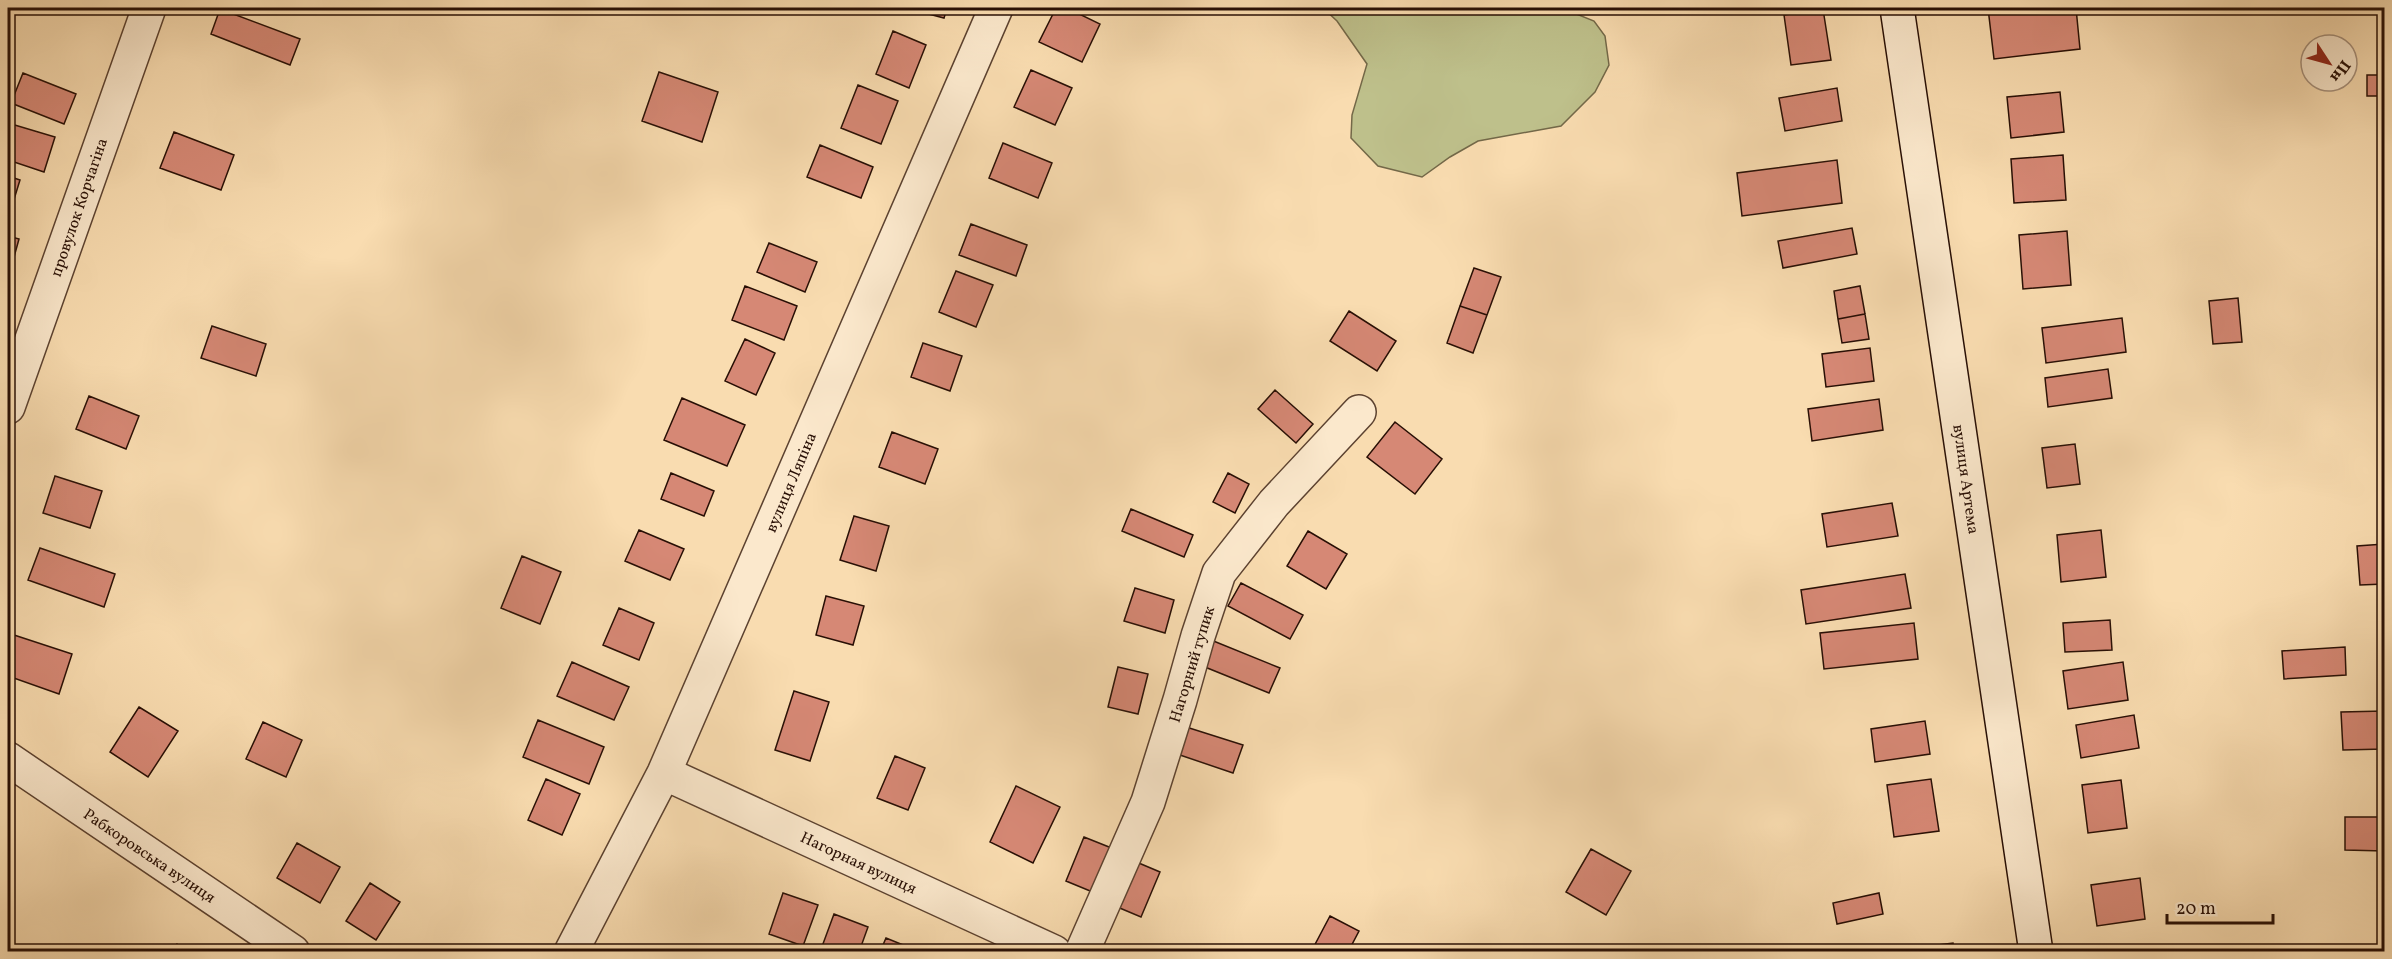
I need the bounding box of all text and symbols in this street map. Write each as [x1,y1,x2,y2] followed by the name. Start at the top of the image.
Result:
[2299,33,2359,93] north arrow
[2324,55,2355,86] text: Пн
[46,135,114,280] street label: провулок Корчагіна
[1946,423,1984,536] street label: вулиця Артема
[761,429,823,536] street label: вулиця Ляпіна
[1165,603,1221,726] street label: Нагорний тупик
[78,804,219,909] street label: Рабкоровська вулиця
[796,827,920,900] street label: Нагорная вулиця
[2167,887,2274,925] scale bar
[2176,897,2216,922] text: 20 m

